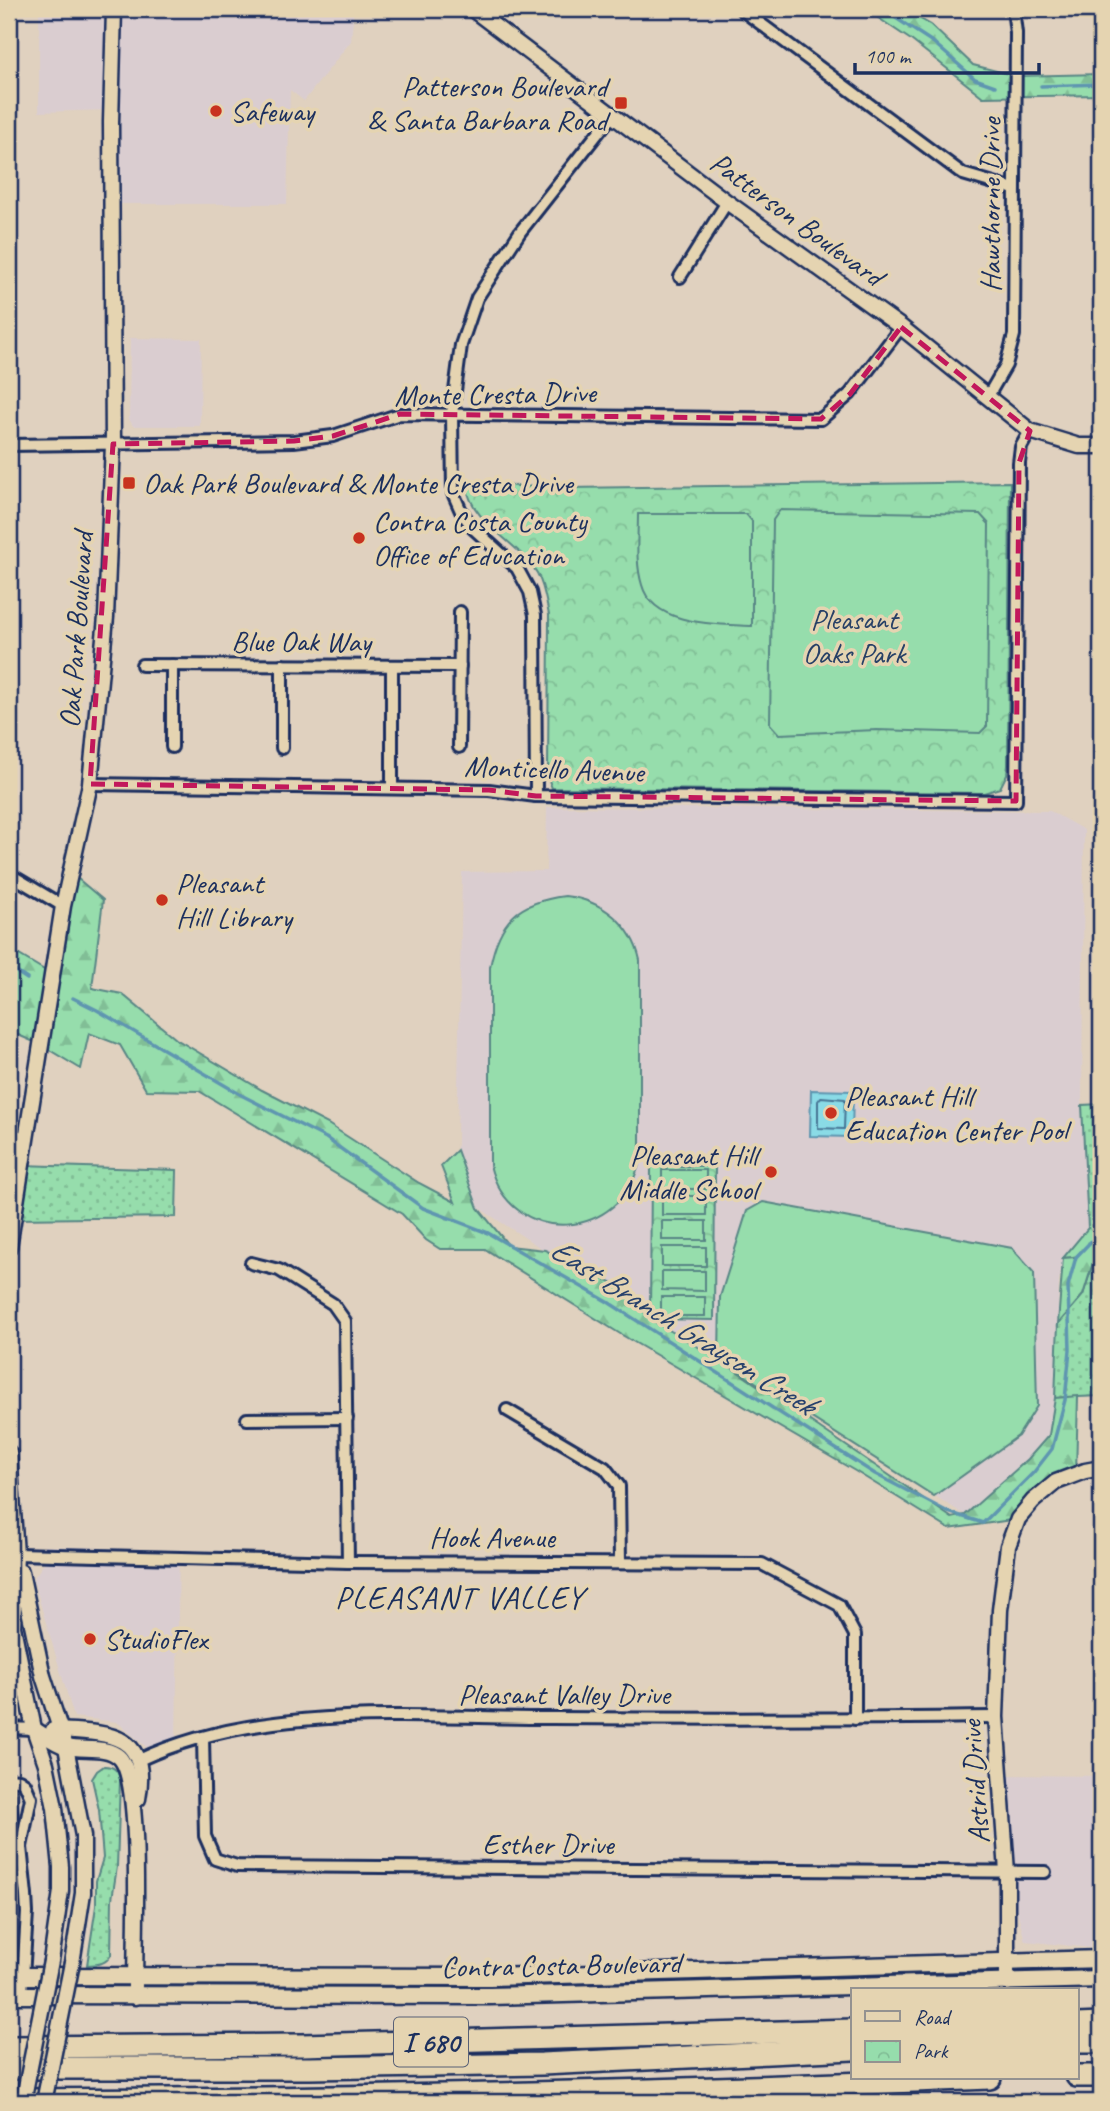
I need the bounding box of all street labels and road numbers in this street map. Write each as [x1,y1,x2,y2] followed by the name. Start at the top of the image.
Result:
[971,116,1009,292] street label: Hawthorne Drive
[703,143,895,297] street label: Patterson Boulevard
[394,373,598,415] street label: Monte Cresta Drive
[50,526,102,729] street label: Oak Park Boulevard
[231,622,373,660] street label: Blue Oak Way
[464,747,646,791] street label: Monticello Avenue
[429,1518,557,1556] street label: Hook Avenue
[458,1675,672,1713] street label: Pleasant Valley Drive
[952,1717,998,1845] street label: Astrid Drive
[483,1825,616,1863] street label: Esther Drive
[441,1944,686,1986] street label: Contra Costa Boulevard
[394,2018,468,2066] road number: I 680

